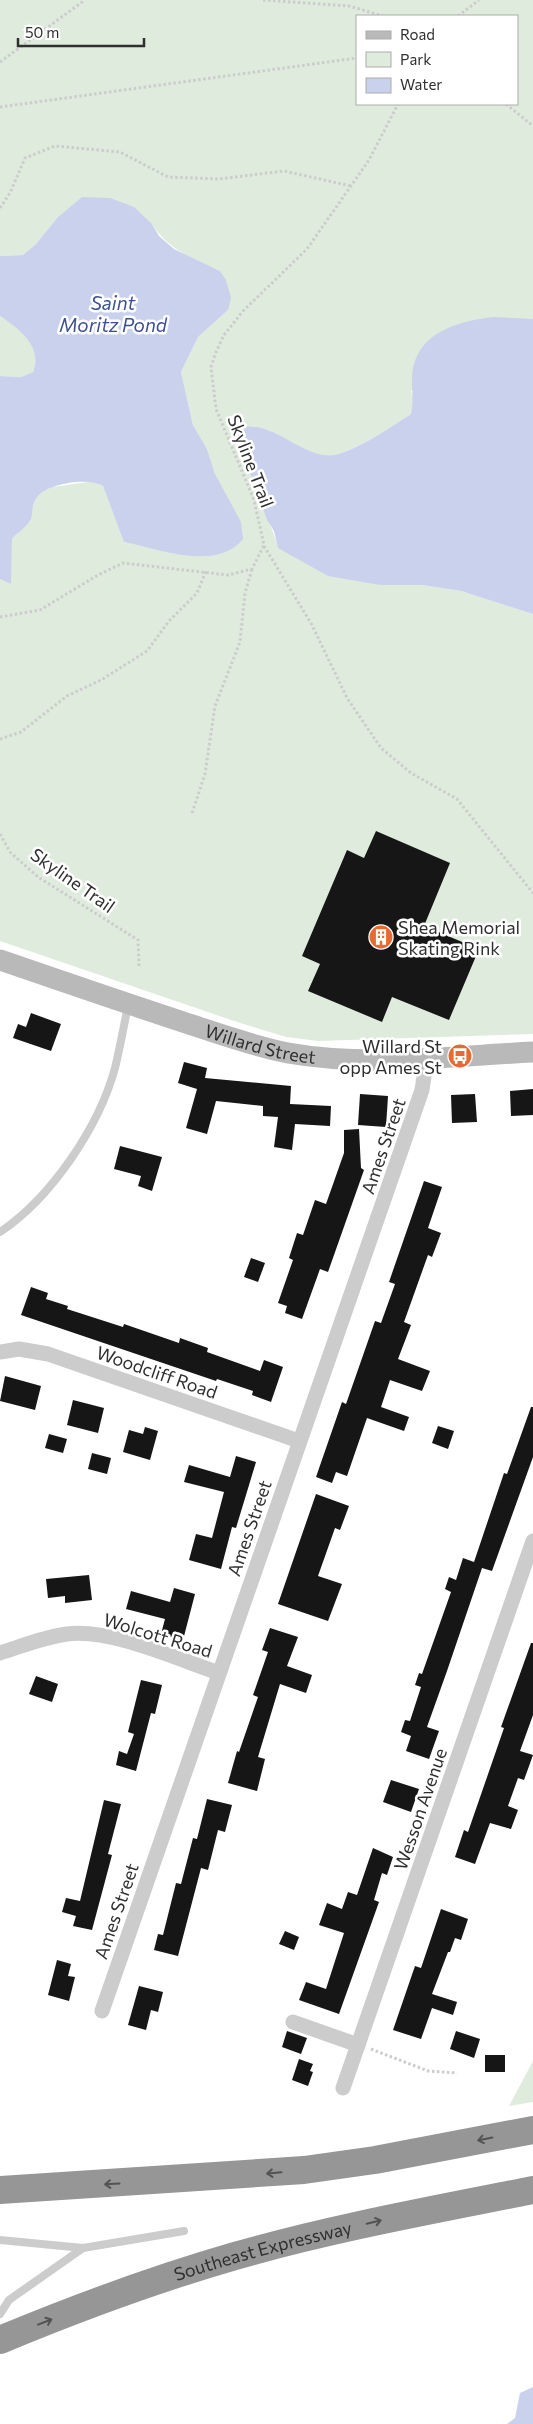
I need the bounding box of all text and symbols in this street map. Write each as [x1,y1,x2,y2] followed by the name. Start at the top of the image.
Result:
[18,15,144,47] scale bar
[356,15,518,105] legend
[25,23,59,41] text: 50 m
[400,25,435,43] text: Road
[400,50,431,68] text: Park
[400,75,442,93] text: Water
[59,291,168,336] water label: Saint Moritz Pond
[223,411,279,511] street label: Skyline Trail
[27,843,119,917] street label: Skyline Trail
[398,916,520,959] place label: Shea Memorial Skating Rink
[368,924,394,950] building icon: Shea Memorial Skating Rink
[202,1019,317,1068] street label: Willard Street
[339,1035,442,1078] place label: Willard St opp Ames St
[447,1043,473,1069] bus stop icon: Willard St opp Ames St
[356,1095,410,1197] street label: Ames Street
[94,1341,220,1403] street label: Woodcliff Road
[222,1477,276,1579] street label: Ames Street
[101,1608,215,1662] street label: Wolcott Road
[389,1745,451,1873] street label: Wesson Avenue
[89,1860,143,1962] street label: Ames Street
[478,2135,494,2145] one-way arrow
[266,2168,282,2178] one-way arrow
[104,2179,120,2188] one-way arrow
[171,2216,354,2285] street label: Southeast Expressway
[366,2217,382,2226] one-way arrow
[37,2317,53,2326] one-way arrow

